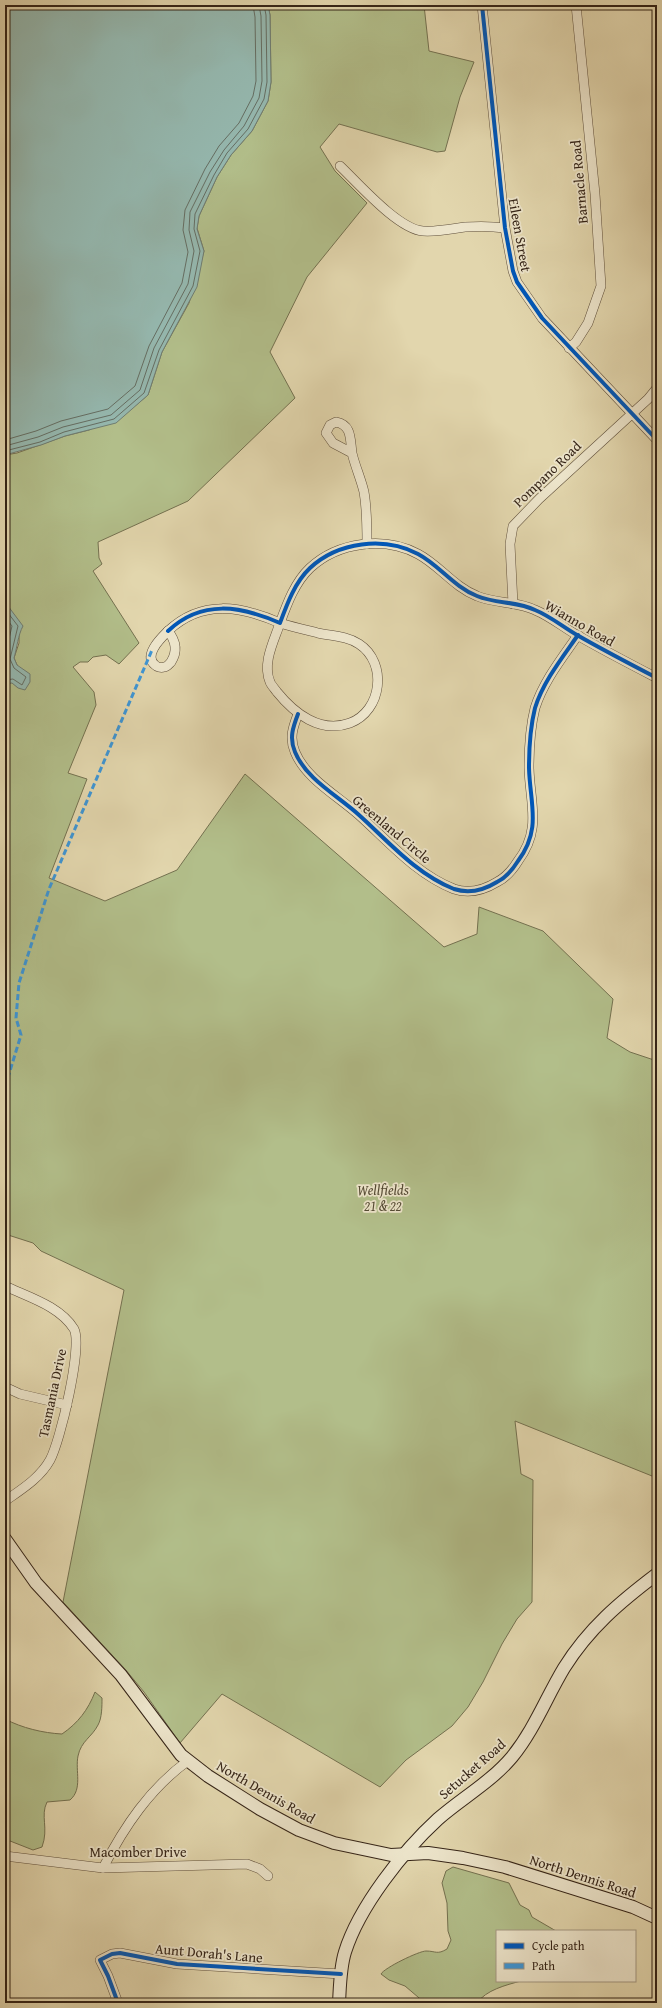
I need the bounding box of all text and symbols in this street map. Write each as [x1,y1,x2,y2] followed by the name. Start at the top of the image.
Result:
[565,139,593,225] street label: Barnacle Road
[504,197,536,273] street label: Eileen Street
[509,436,586,512] street label: Pompano Road
[541,595,619,651] street label: Wianno Road
[348,790,436,868] street label: Greenland Circle
[357,1180,409,1216] park label: Wellfields 21 & 22
[33,1346,71,1439] street label: Tasmania Drive
[434,1734,510,1804] street label: Setucket Road
[213,1756,319,1829] street label: North Dennis Road
[90,1842,187,1862] street label: Macomber Drive
[527,1849,639,1903] street label: North Dennis Road
[496,1930,636,1982] legend
[532,1937,585,1954] text: Cycle path
[154,1938,264,1968] street label: Aunt Dorah's Lane
[532,1957,555,1974] text: Path

